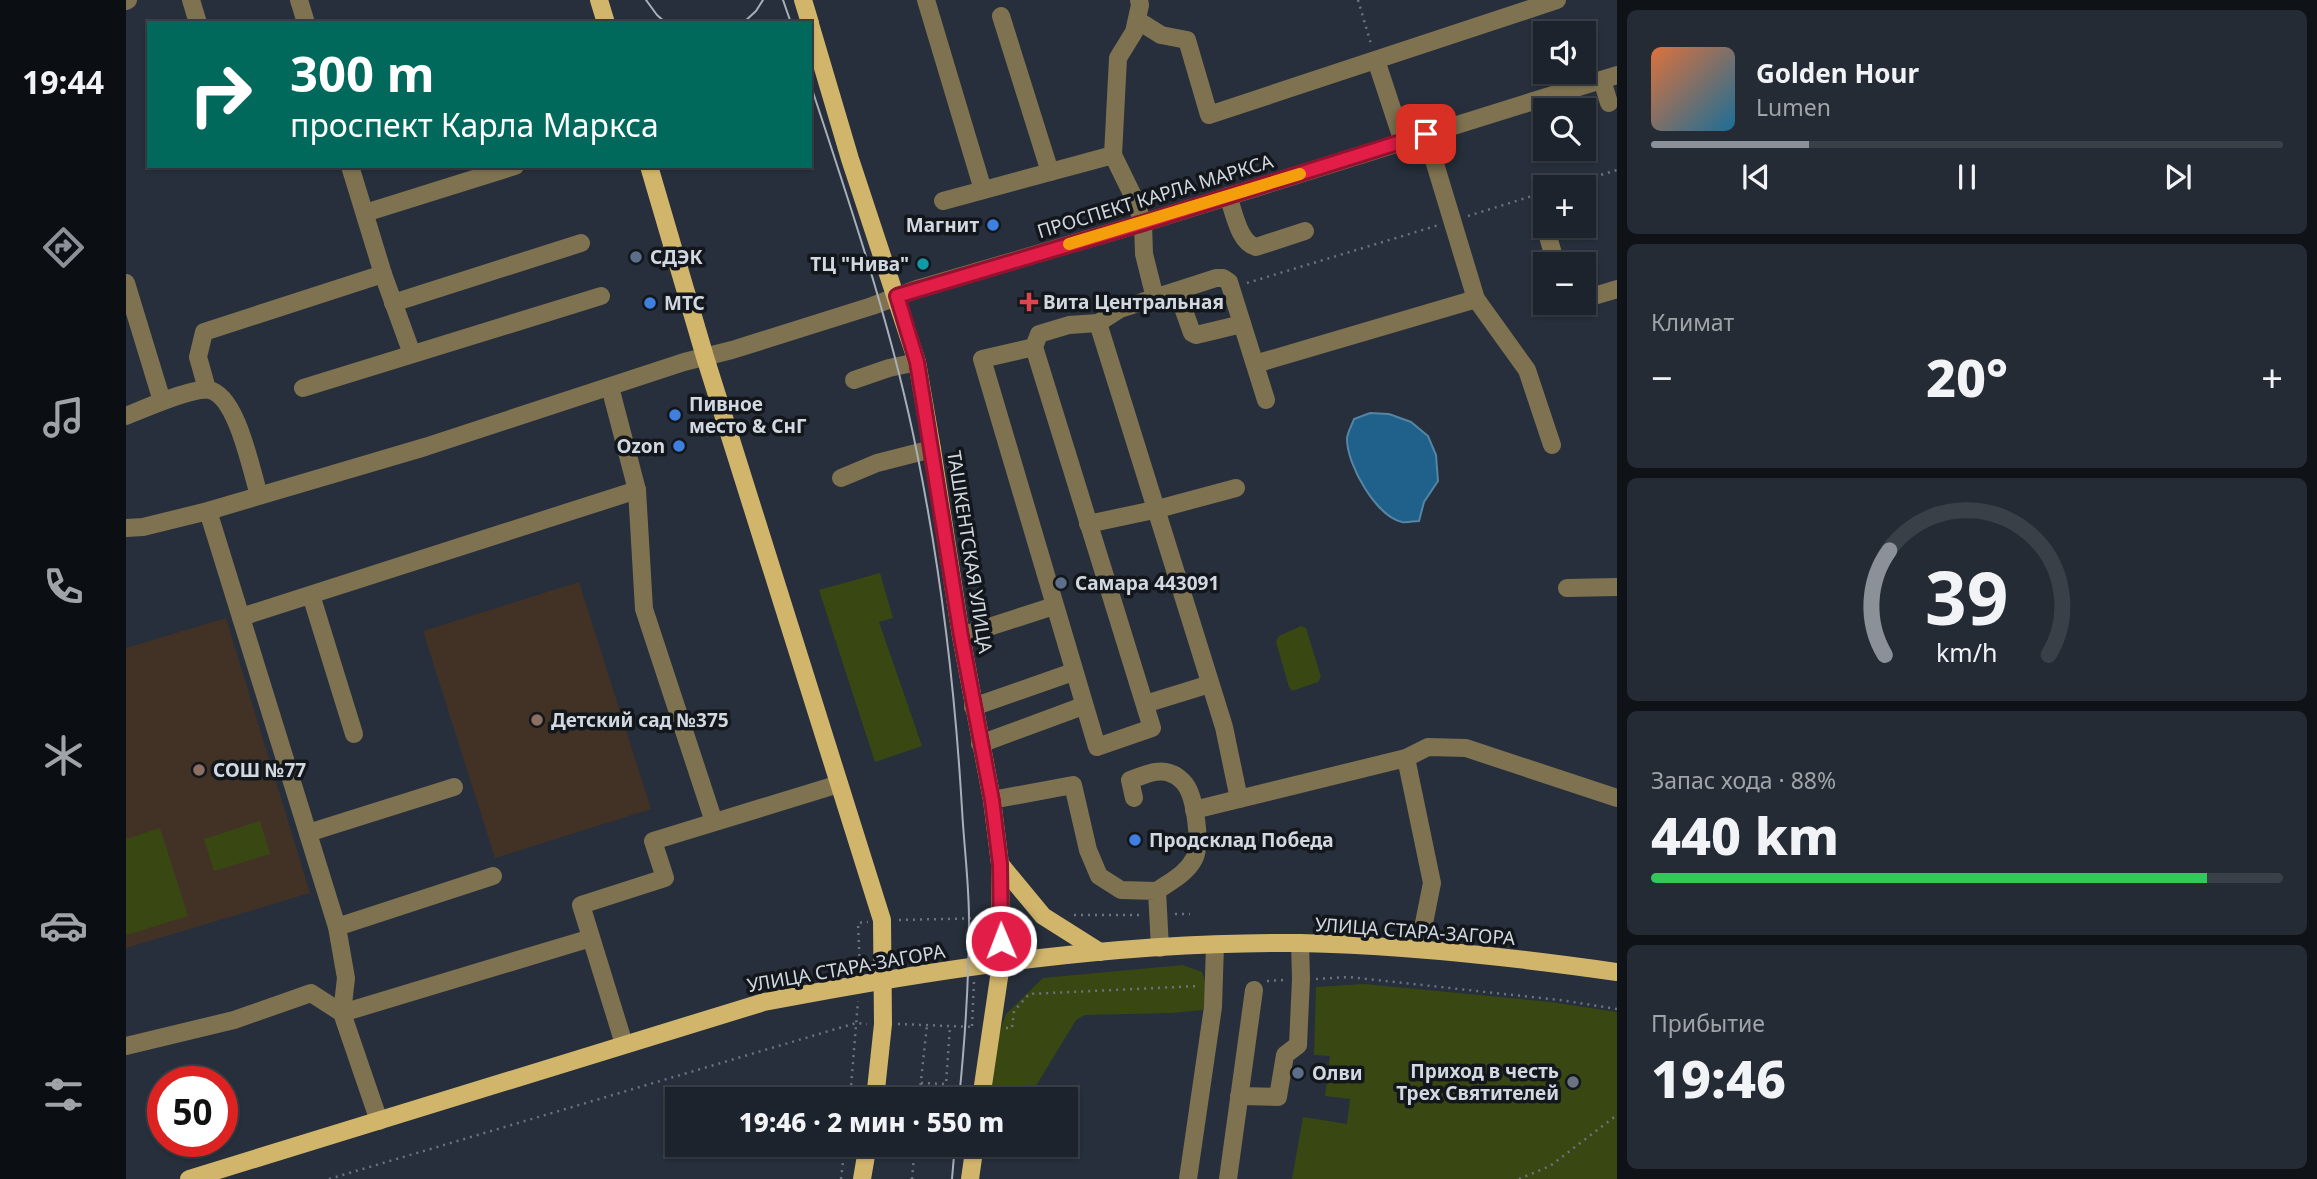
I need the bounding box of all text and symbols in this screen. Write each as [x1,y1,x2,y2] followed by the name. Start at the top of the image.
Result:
[1533,21,1596,315] map controls
[1533,21,1596,84] button: sound
[290,40,435,106] text: 300 m
[175,49,266,140] icon: right
[1756,55,1919,91] text: Golden Hour
[22,60,104,103] text: 19:44
[1756,91,1831,123] text: Lumen
[1533,98,1596,161] button: search
[290,103,659,146] text: проспект Карла Маркса
[1396,104,1456,164] pin
[1407,115,1445,153] icon: arrive
[1034,147,1277,244] street label: ПРОСПЕКТ КАРЛА МАРКСА
[1737,158,1775,196] icon: previous
[1948,158,1986,196] icon: pause
[2159,158,2197,196] icon: next
[1533,175,1596,238] button: +
[906,212,979,238] place label: Магнит
[985,217,1001,233] marker: Магнит
[39,223,88,272] icon: directions
[650,244,703,270] place label: СДЭК
[628,249,644,265] marker: СДЭК
[810,251,909,277] place label: ТЦ "Нива"
[1533,252,1596,315] button: −
[915,256,931,272] marker: ТЦ "Нива"
[1043,289,1224,315] place label: Вита Центральная
[664,290,705,316] place label: МТС
[1021,294,1037,310] marker: Вита Центральная
[642,295,658,311] marker: МТС
[1651,306,1734,338] text: Климат
[1926,341,2008,412] text: 20°
[1651,351,1673,403] text: −
[2261,351,2283,403] text: +
[689,391,807,439] place label: Пивное место & СнГ
[39,393,88,442] icon: music
[667,407,683,423] marker: Пивное место & СнГ
[616,433,665,459] place label: Ozon
[671,438,687,454] marker: Ozon
[941,449,999,656] street label: ТАШКЕНТСКАЯ УЛИЦА
[1925,548,2009,647] text: 39
[39,562,88,611] icon: phone
[1075,570,1219,596] place label: Самара 443091
[1053,575,1069,591] marker: Самара 443091
[1936,635,1998,669] text: km/h
[551,707,729,733] place label: Детский сад №375
[529,712,545,728] marker: Детский сад №375
[39,731,88,780] icon: climate
[213,757,306,783] place label: СОШ №77
[191,762,207,778] marker: СОШ №77
[1651,764,1836,796] text: Запас хода · 88%
[1651,799,1839,870] text: 440 km
[1149,827,1334,853] place label: Продсклад Победа
[1127,832,1143,848] marker: Продсклад Победа
[39,901,88,950] icon: car
[964,904,1038,978] position arrow
[1314,911,1517,951] street label: УЛИЦА СТАРА-ЗАГОРА
[745,938,948,998] street label: УЛИЦА СТАРА-ЗАГОРА
[1651,1007,1765,1039] text: Прибытие
[1651,1042,1786,1113] text: 19:46
[1396,1058,1559,1106] place label: Приход в честь Трех Святителей
[1312,1060,1363,1086] place label: Олви
[1290,1065,1306,1081] marker: Олви
[147,1066,238,1157] speed limit sign: 50
[39,1070,88,1119] icon: filters
[1565,1074,1581,1090] marker: Приход в честь Трех Святителей
[739,1104,1004,1140] text: 19:46 · 2 мин · 550 m

